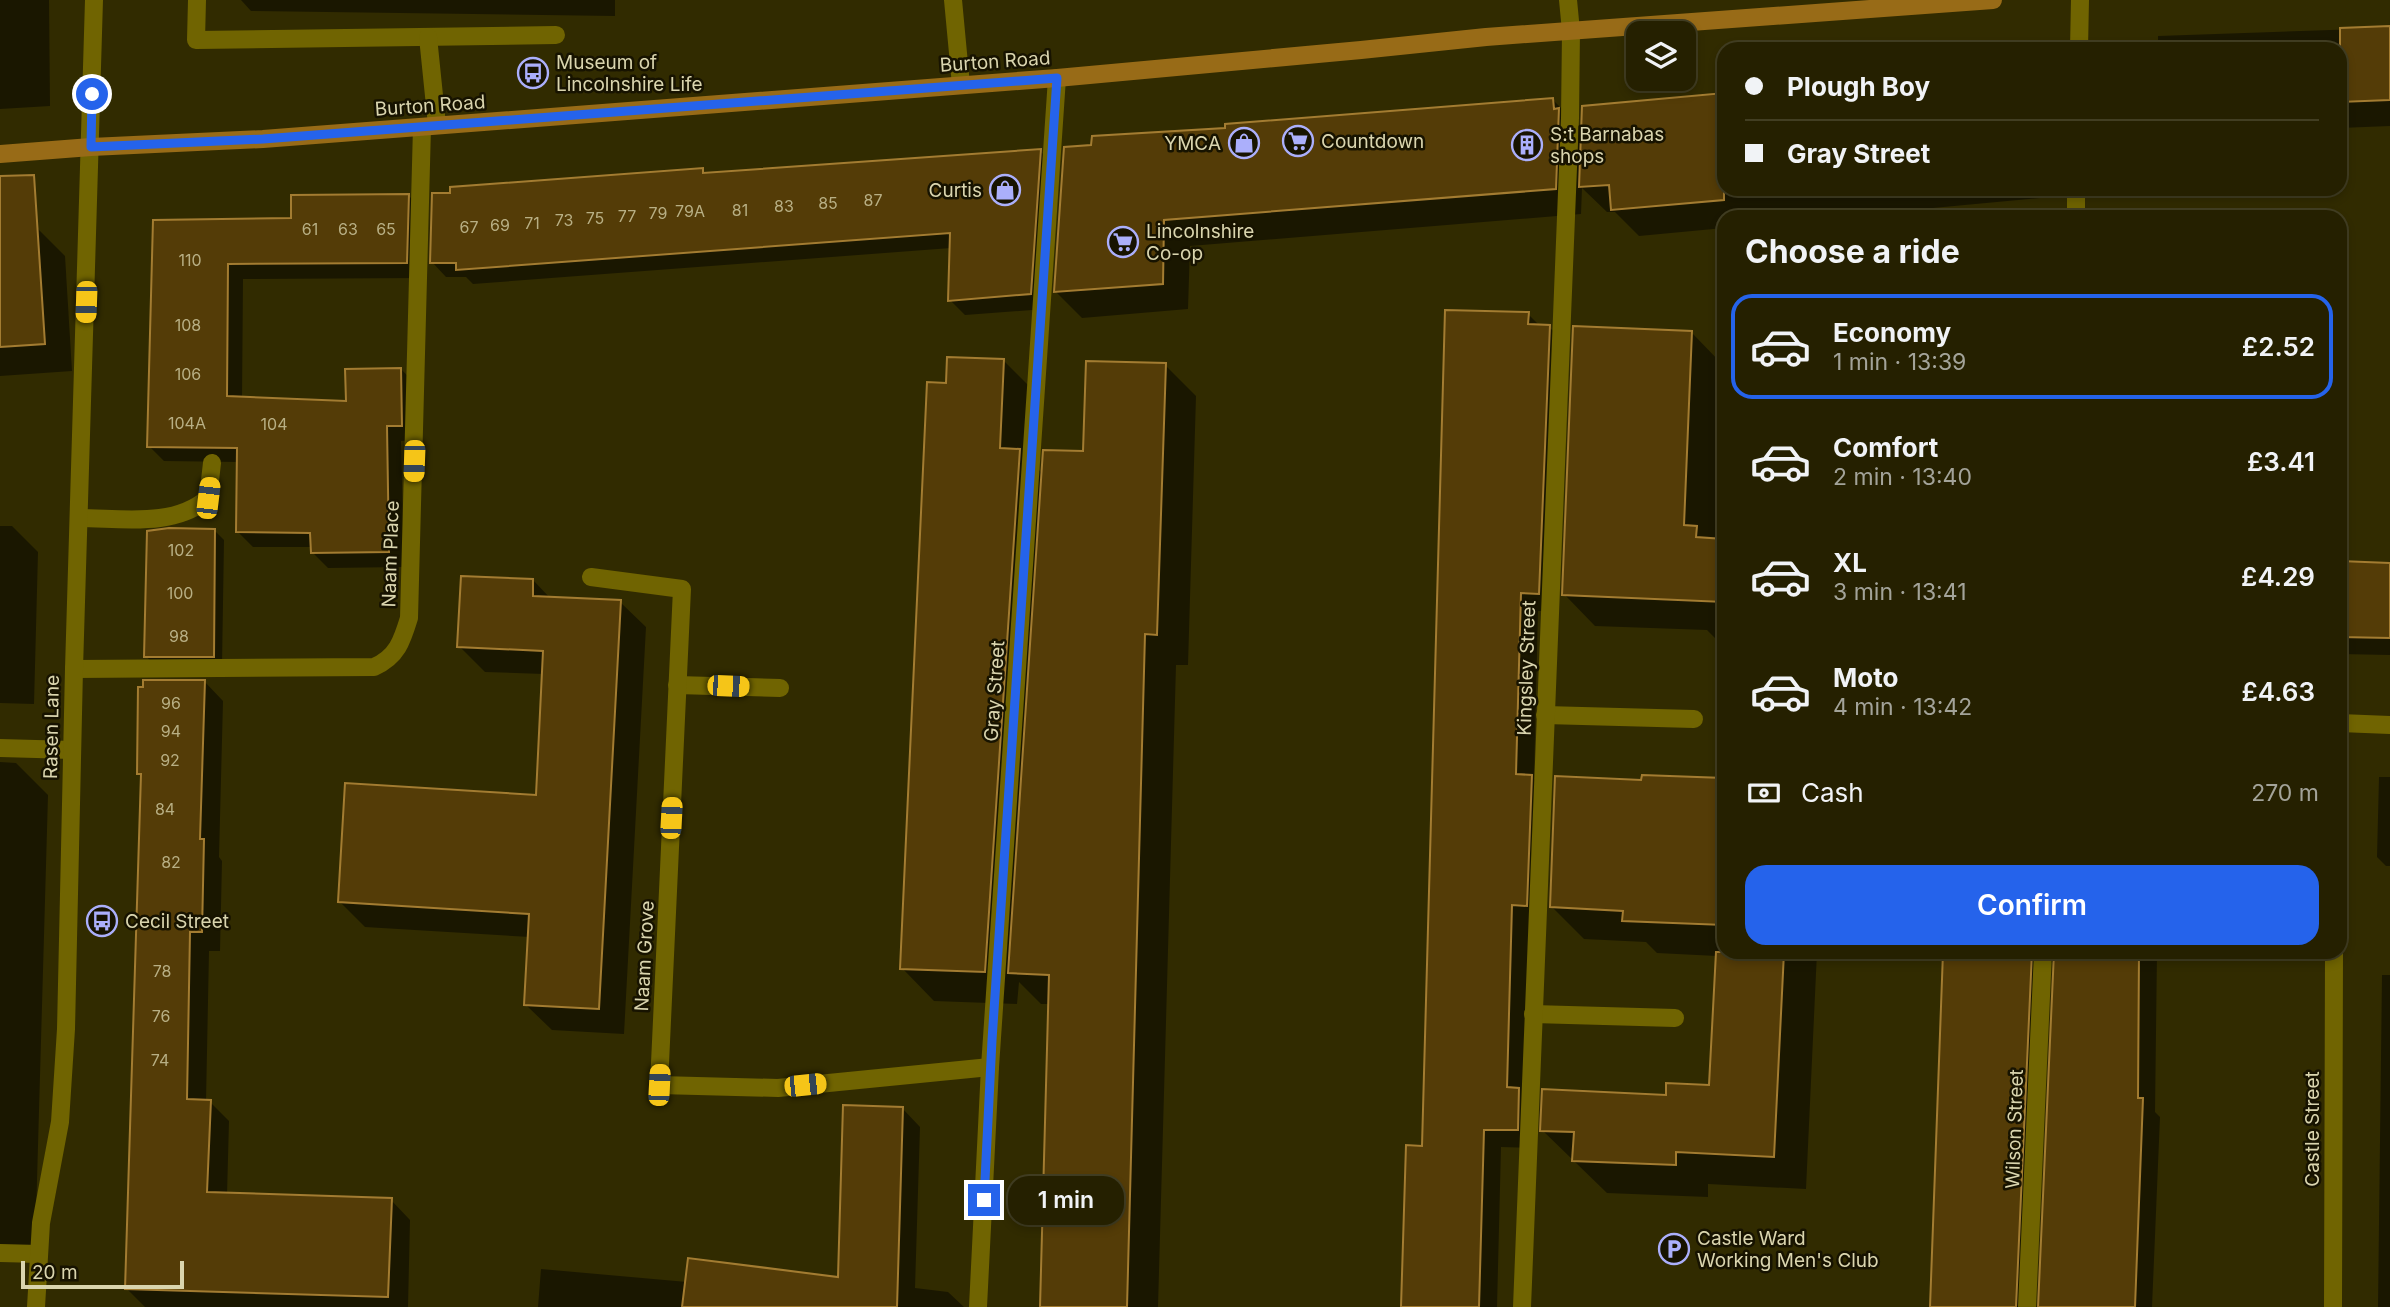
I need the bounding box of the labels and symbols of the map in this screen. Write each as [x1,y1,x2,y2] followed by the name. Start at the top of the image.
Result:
[939,46,1051,77] street label: Burton Road
[556,51,703,96] place label: Museum of Lincolnshire Life
[516,56,550,90] bus stop icon: Museum of Lincolnshire Life
[76,78,108,110] route start
[374,90,486,121] street label: Burton Road
[1550,123,1664,168] place label: S:t Barnabas shops
[1281,124,1315,158] supermarket icon: Countdown
[1227,126,1261,160] shop icon: YMCA
[1510,128,1544,162] building icon: S:t Barnabas shops
[1321,130,1424,153] place label: Countdown
[1164,132,1221,155] place label: YMCA
[988,173,1022,207] shop icon: Curtis
[929,179,982,202] place label: Curtis
[864,190,882,210] house number: 87
[818,193,838,213] house number: 85
[774,196,794,216] house number: 83
[732,200,748,220] house number: 81
[675,201,705,221] house number: 79A
[649,203,667,223] house number: 79
[618,206,636,226] house number: 77
[586,208,604,228] house number: 75
[555,210,573,230] house number: 73
[524,213,540,233] house number: 71
[490,215,510,235] house number: 69
[460,217,478,237] house number: 67
[302,219,318,239] house number: 61
[338,219,358,239] house number: 63
[376,219,396,239] house number: 65
[1146,220,1254,265] place label: Lincolnshire Co-op
[1106,225,1140,259] supermarket icon: Lincolnshire Co-op
[178,250,202,270] house number: 110
[75,281,98,323] car
[175,315,201,335] house number: 108
[175,364,201,384] house number: 106
[168,413,206,433] house number: 104A
[261,414,287,434] house number: 104
[403,440,426,482] car
[196,476,221,520] car
[377,500,404,608] street label: Naam Place
[168,540,194,560] house number: 102
[167,583,193,603] house number: 100
[1513,600,1540,736] street label: Kingsley Street
[169,626,189,646] house number: 98
[979,640,1010,742] street label: Gray Street
[39,675,64,779] street label: Rasen Lane
[707,675,750,697] car
[161,693,181,713] house number: 96
[161,721,181,741] house number: 94
[160,750,180,770] house number: 92
[660,796,683,840] car
[155,799,175,819] house number: 84
[161,852,181,872] house number: 82
[630,900,659,1012] street label: Naam Grove
[85,904,119,938] bus stop icon: Cecil Street
[125,910,229,933] place label: Cecil Street
[153,961,171,981] house number: 78
[152,1006,170,1026] house number: 76
[151,1050,169,1070] house number: 74
[648,1063,671,1107] car
[2001,1069,2028,1189] street label: Wilson Street
[2301,1071,2324,1187] street label: Castle Street
[784,1072,827,1098] car
[1009,1176,1124,1224] callout: 1 min
[968,1184,1000,1216] route end
[1697,1227,1879,1272] place label: Castle Ward Working Men's Club
[1657,1232,1691,1266] parking icon: Castle Ward Working Men's Club
[21,1258,184,1290] scale bar

